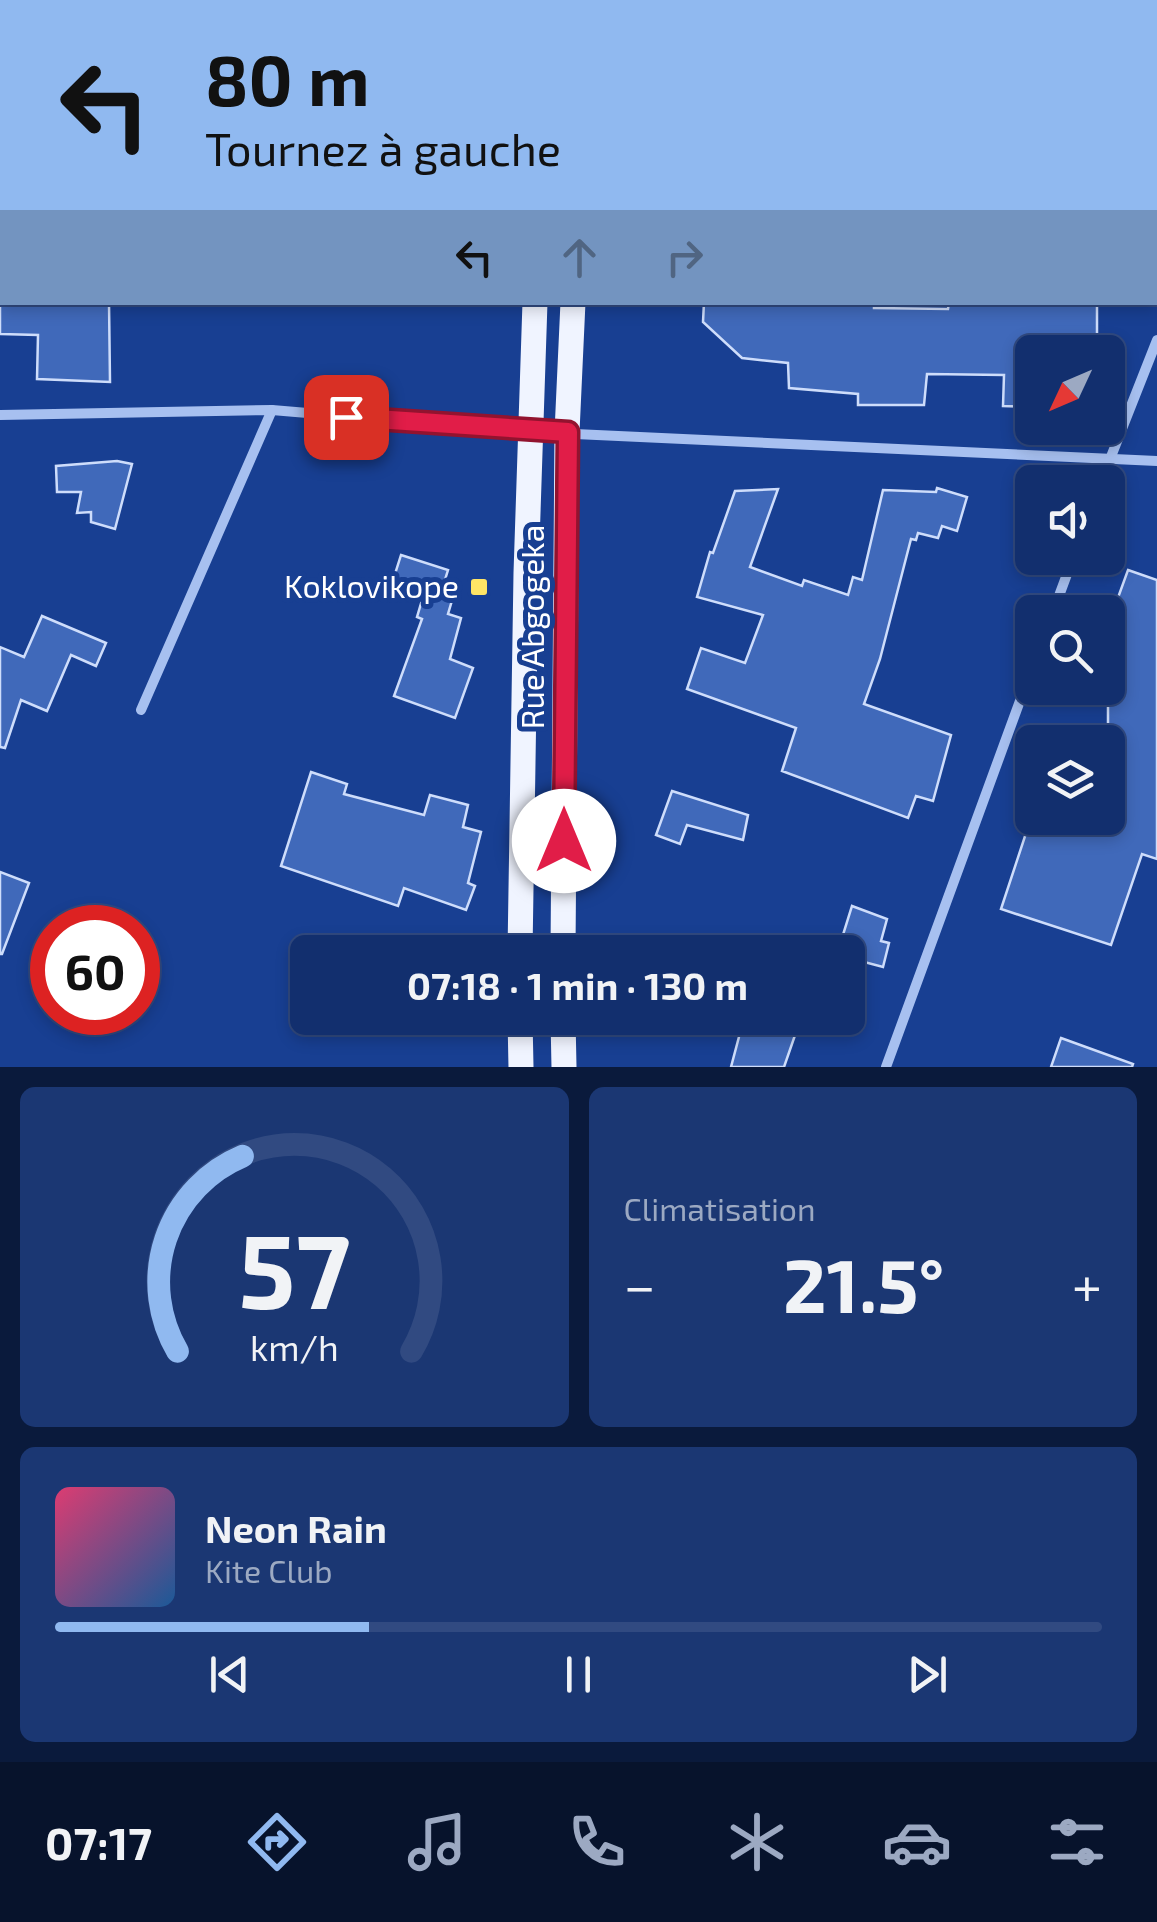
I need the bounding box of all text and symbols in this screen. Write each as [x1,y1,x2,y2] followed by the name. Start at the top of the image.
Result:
[205,36,370,120] text: 80 m
[40,40,170,170] icon: left
[205,121,561,175] text: Tournez à gauche
[447,230,502,285] icon: left
[552,230,607,285] icon: ahead
[657,230,712,285] icon: right
[1015,335,1125,445] north arrow
[1015,335,1125,835] map controls
[304,375,389,460] pin
[319,390,374,445] icon: arrive
[1015,465,1125,575] button: sound
[512,525,550,729] street label: Rue Abgogeka
[284,566,459,604] place label: Koklovikope
[468,576,490,598] marker: Koklovikope
[1015,595,1125,705] button: search
[1015,725,1125,835] button: layers
[512,789,616,893] position arrow
[30,905,160,1035] speed limit sign: 60
[407,962,748,1008] text: 07:18 · 1 min · 130 m
[624,1189,816,1227] text: Climatisation
[238,1205,350,1330] text: 57
[783,1238,944,1328] text: 21.5°
[624,1251,656,1317] text: −
[1072,1251,1102,1317] text: +
[250,1325,339,1368] text: km/h
[205,1505,387,1551] text: Neon Rain
[205,1551,333,1589] text: Kite Club
[202,1647,257,1702] icon: previous
[551,1647,606,1702] icon: pause
[900,1647,955,1702] icon: next
[242,1807,312,1877] icon: directions
[402,1807,472,1877] icon: music
[562,1807,632,1877] icon: phone
[722,1807,792,1877] icon: climate
[882,1807,952,1877] icon: car
[1042,1807,1112,1877] icon: filters
[45,1815,152,1869] text: 07:17

